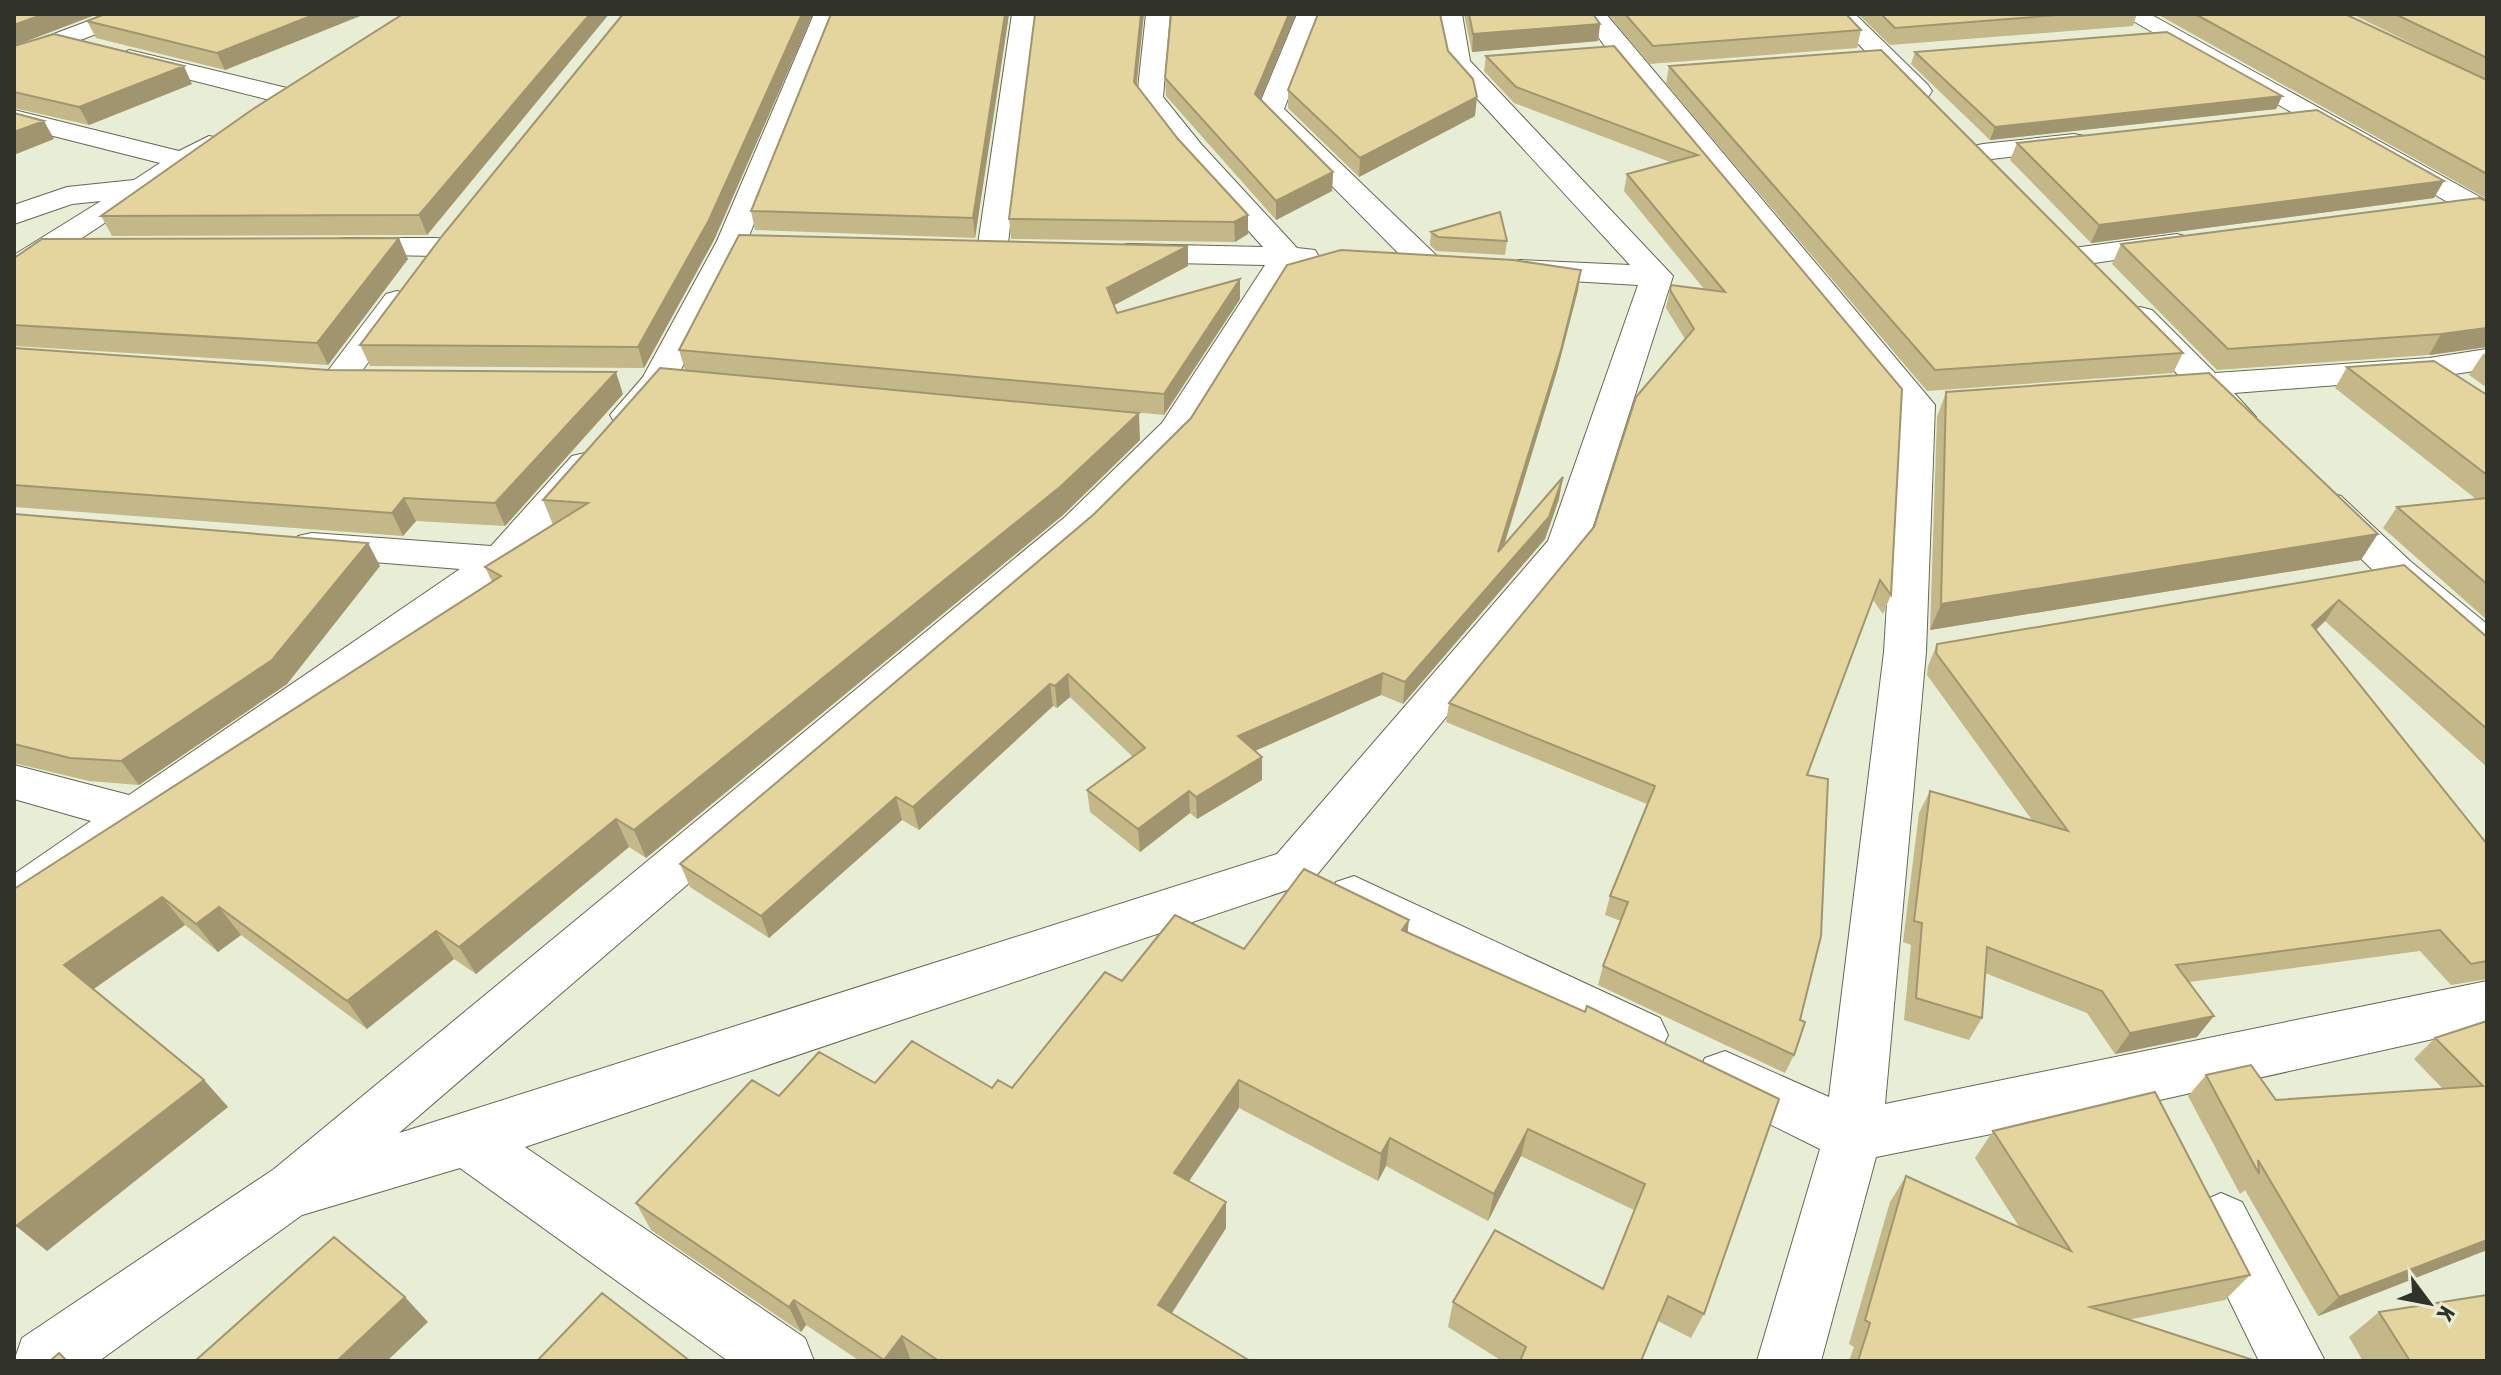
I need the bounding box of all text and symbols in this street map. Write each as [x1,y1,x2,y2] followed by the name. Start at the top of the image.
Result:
[2389,1263,2469,1343] north arrow
[2431,1302,2459,1326] text: K

